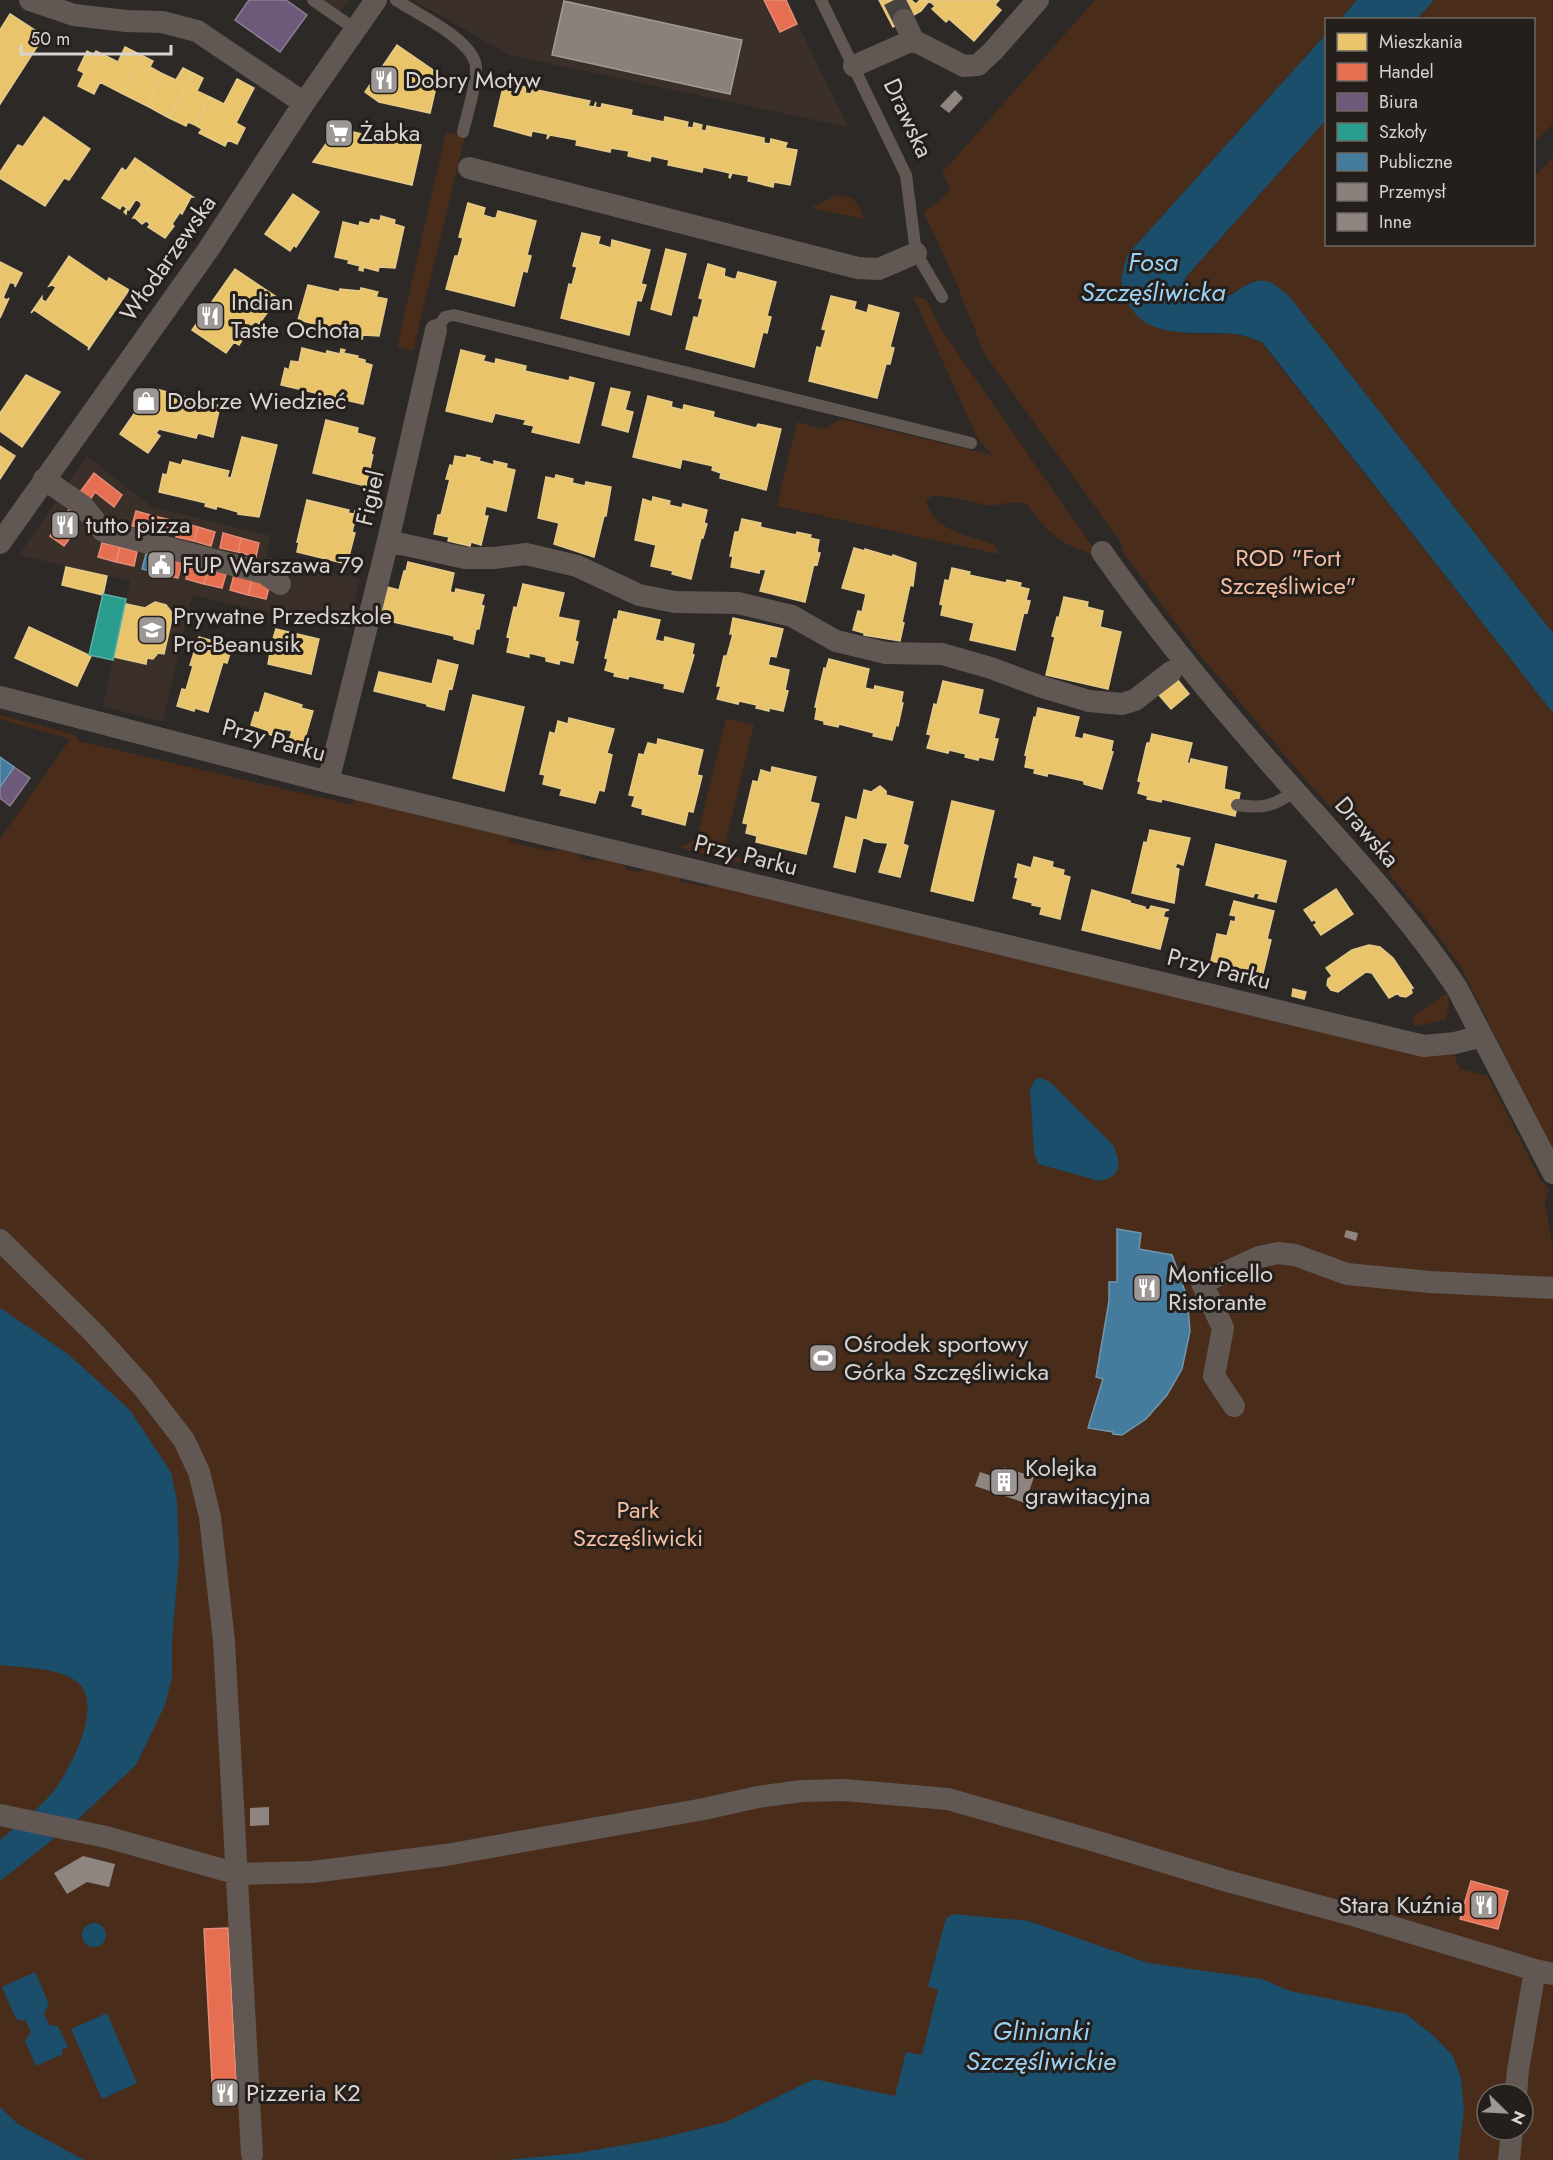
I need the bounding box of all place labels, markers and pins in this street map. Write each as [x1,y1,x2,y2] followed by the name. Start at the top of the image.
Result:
[405,62,541,97] place label: Dobry Motyw
[368,64,400,96] restaurant icon: Dobry Motyw
[360,115,420,150] place label: Żabka
[323,117,355,149] supermarket icon: Żabka
[231,284,360,347] place label: Indian Taste Ochota
[194,300,226,332] restaurant icon: Indian Taste Ochota
[167,383,346,418] place label: Dobrze Wiedzieć
[130,385,162,417] shop icon: Dobrze Wiedzieć
[86,507,190,542] place label: tutto pizza
[49,509,81,541] restaurant icon: tutto pizza
[182,547,364,582] place label: FUP Warszawa 79
[145,549,177,581] public building icon: FUP Warszawa 79
[173,598,392,661] place label: Prywatne Przedszkole Pro-Beanusik
[136,614,168,646] school or university icon: Prywatne Przedszkole Pro-Beanusik
[1168,1256,1273,1319] place label: Monticello Ristorante
[1131,1272,1163,1304] restaurant icon: Monticello Ristorante
[844,1326,1049,1389] place label: Ośrodek sportowy Górka Szczęśliwicka
[807,1342,839,1374] sports icon: Ośrodek sportowy Górka Szczęśliwicka
[1025,1450,1150,1513] place label: Kolejka grawitacyjna
[988,1466,1020,1498] building icon: Kolejka grawitacyjna
[1339,1887,1463,1922] place label: Stara Kuźnia
[1468,1889,1500,1921] restaurant icon: Stara Kuźnia
[246,2075,361,2110] place label: Pizzeria K2
[209,2077,241,2109] restaurant icon: Pizzeria K2

